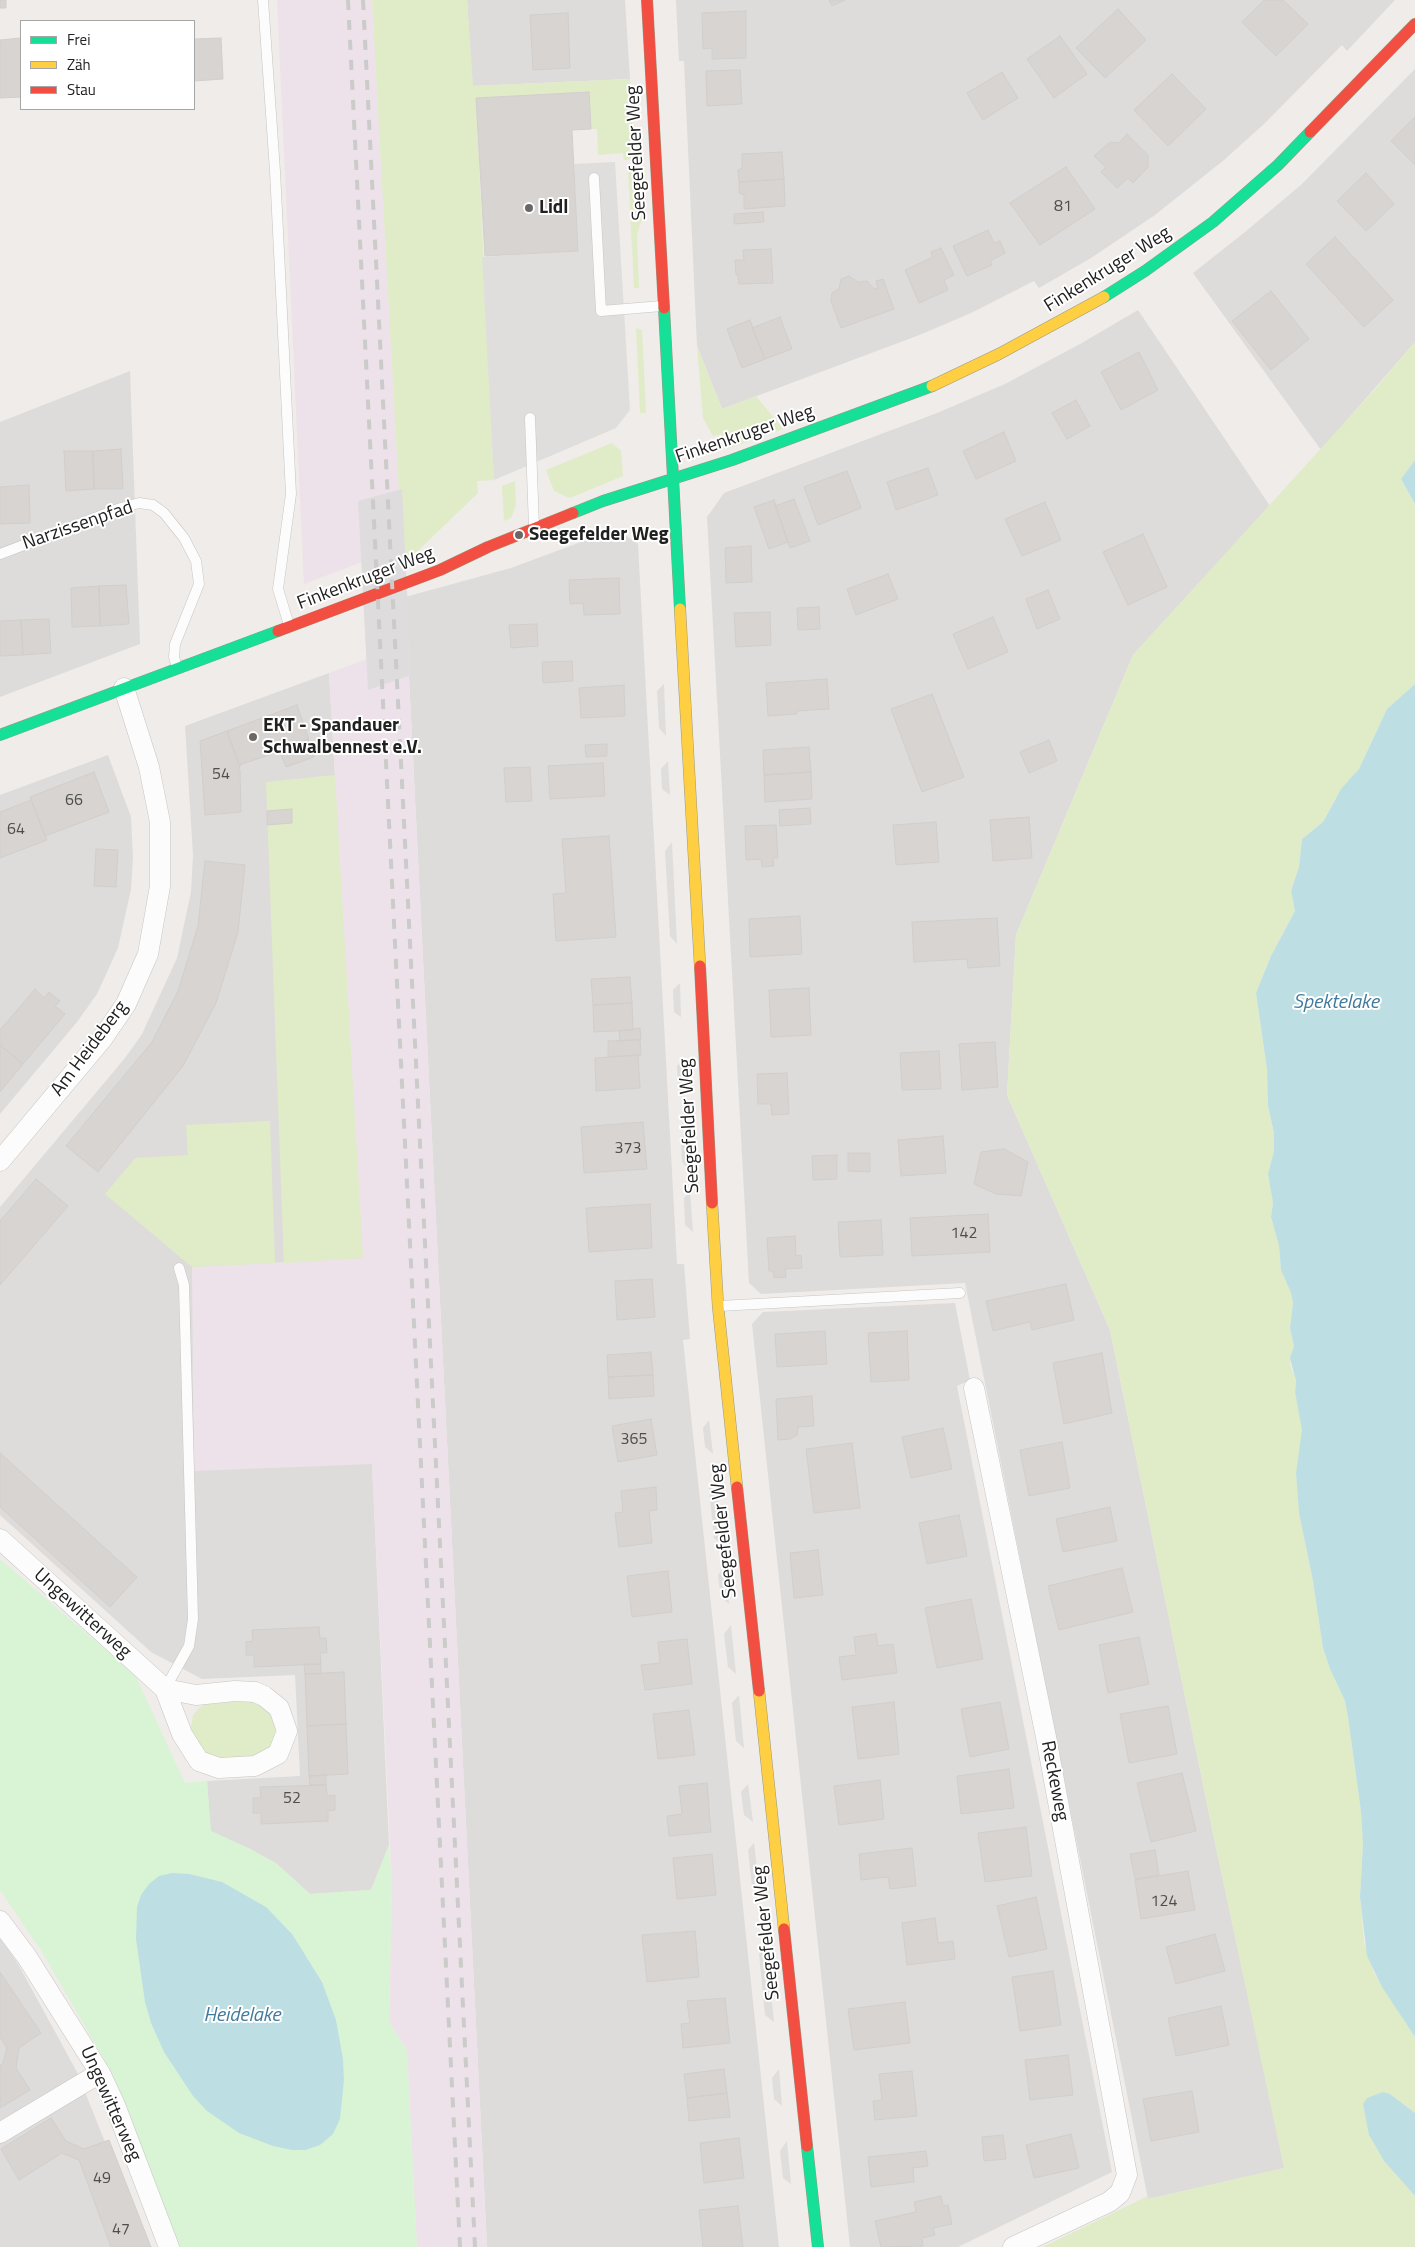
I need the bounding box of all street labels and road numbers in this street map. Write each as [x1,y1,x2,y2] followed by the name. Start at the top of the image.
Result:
[622,85,652,221] street label: Seegefelder Weg
[1041,222,1175,318] street label: Finkenkruger Weg
[673,401,817,469] street label: Finkenkruger Weg
[20,496,136,556] street label: Narzissenpfad
[294,542,438,616] street label: Finkenkruger Weg
[47,997,133,1101] street label: Am Heideberg
[675,1058,705,1194] street label: Seegefelder Weg
[706,1463,742,1599] street label: Seegefelder Weg
[28,1564,136,1664] street label: Ungewitterweg
[1035,1739,1073,1823] street label: Reckeweg
[749,1865,785,2001] street label: Seegefelder Weg
[74,2043,146,2165] street label: Ungewitterweg

